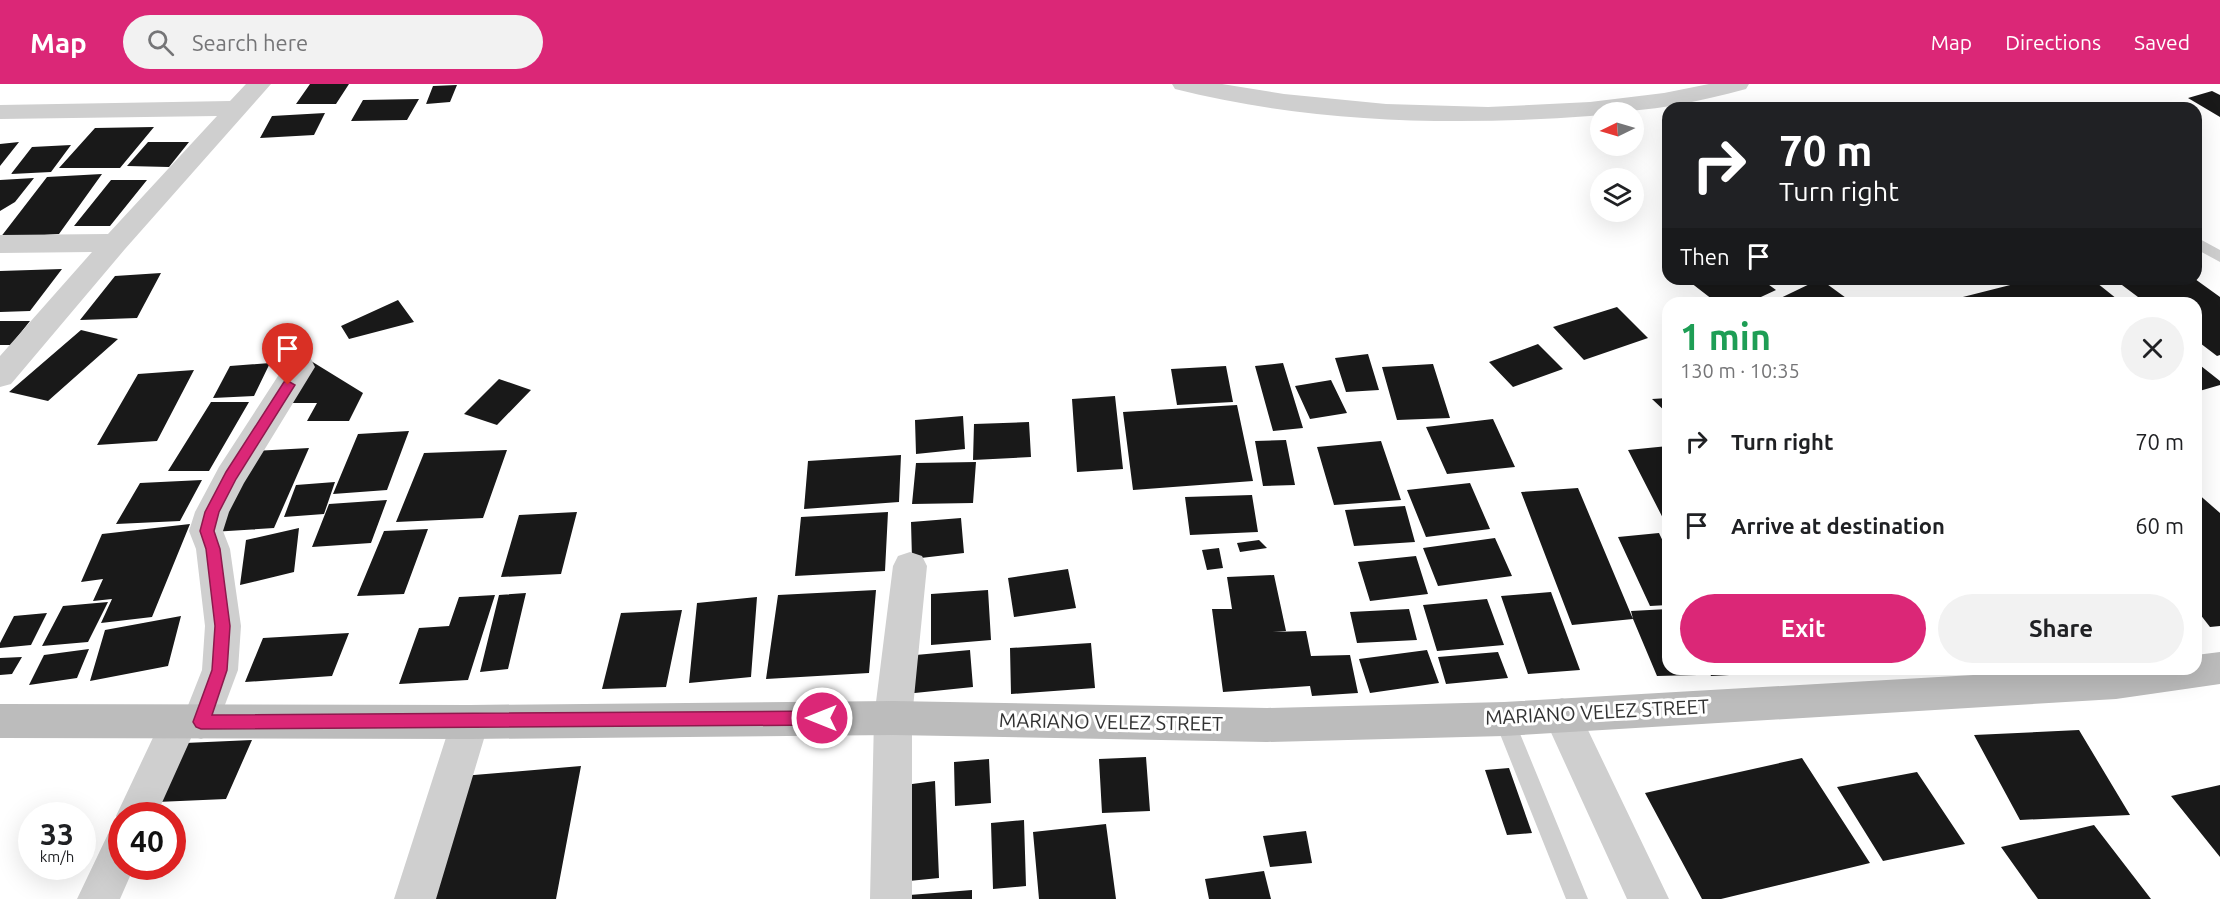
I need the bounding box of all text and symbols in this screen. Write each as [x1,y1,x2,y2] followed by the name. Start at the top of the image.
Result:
[123,15,543,69] search box
[144,26,177,59] icon: search
[30,27,87,58] text: Map
[192,30,308,55] text: Search here
[1931,30,1972,54] text: Map
[2005,30,2101,54] text: Directions
[2134,30,2190,54] text: Saved
[1590,102,1644,156] north arrow
[1590,102,1644,222] map controls
[1680,126,1758,204] icon: right
[1779,127,1873,174] text: 70 m
[1590,168,1644,222] button: layers
[1779,176,1899,206] text: Turn right
[1742,240,1775,273] icon: arrive
[1680,244,1730,269] text: Then
[1680,316,1771,357] text: 1 min
[2121,317,2184,380] button: close
[262,323,313,385] pin
[271,332,304,365] icon: arrive
[1680,359,1800,382] text: 130 m · 10:35
[1680,425,1713,458] icon: right
[1731,429,1833,454] text: Turn right
[2135,429,2184,454] text: 70 m
[1680,509,1713,542] icon: arrive
[1731,513,1945,538] text: Arrive at destination
[2135,513,2184,538] text: 60 m
[1680,594,1926,663] button: Exit
[1938,594,2184,663] button: Share
[790,686,854,750] position arrow
[1484,694,1710,729] street label: MARIANO VELEZ STREET
[999,708,1223,735] street label: MARIANO VELEZ STREET
[108,802,186,880] speed limit sign: 40
[40,817,74,851] text: 33
[40,848,74,865] text: km/h

